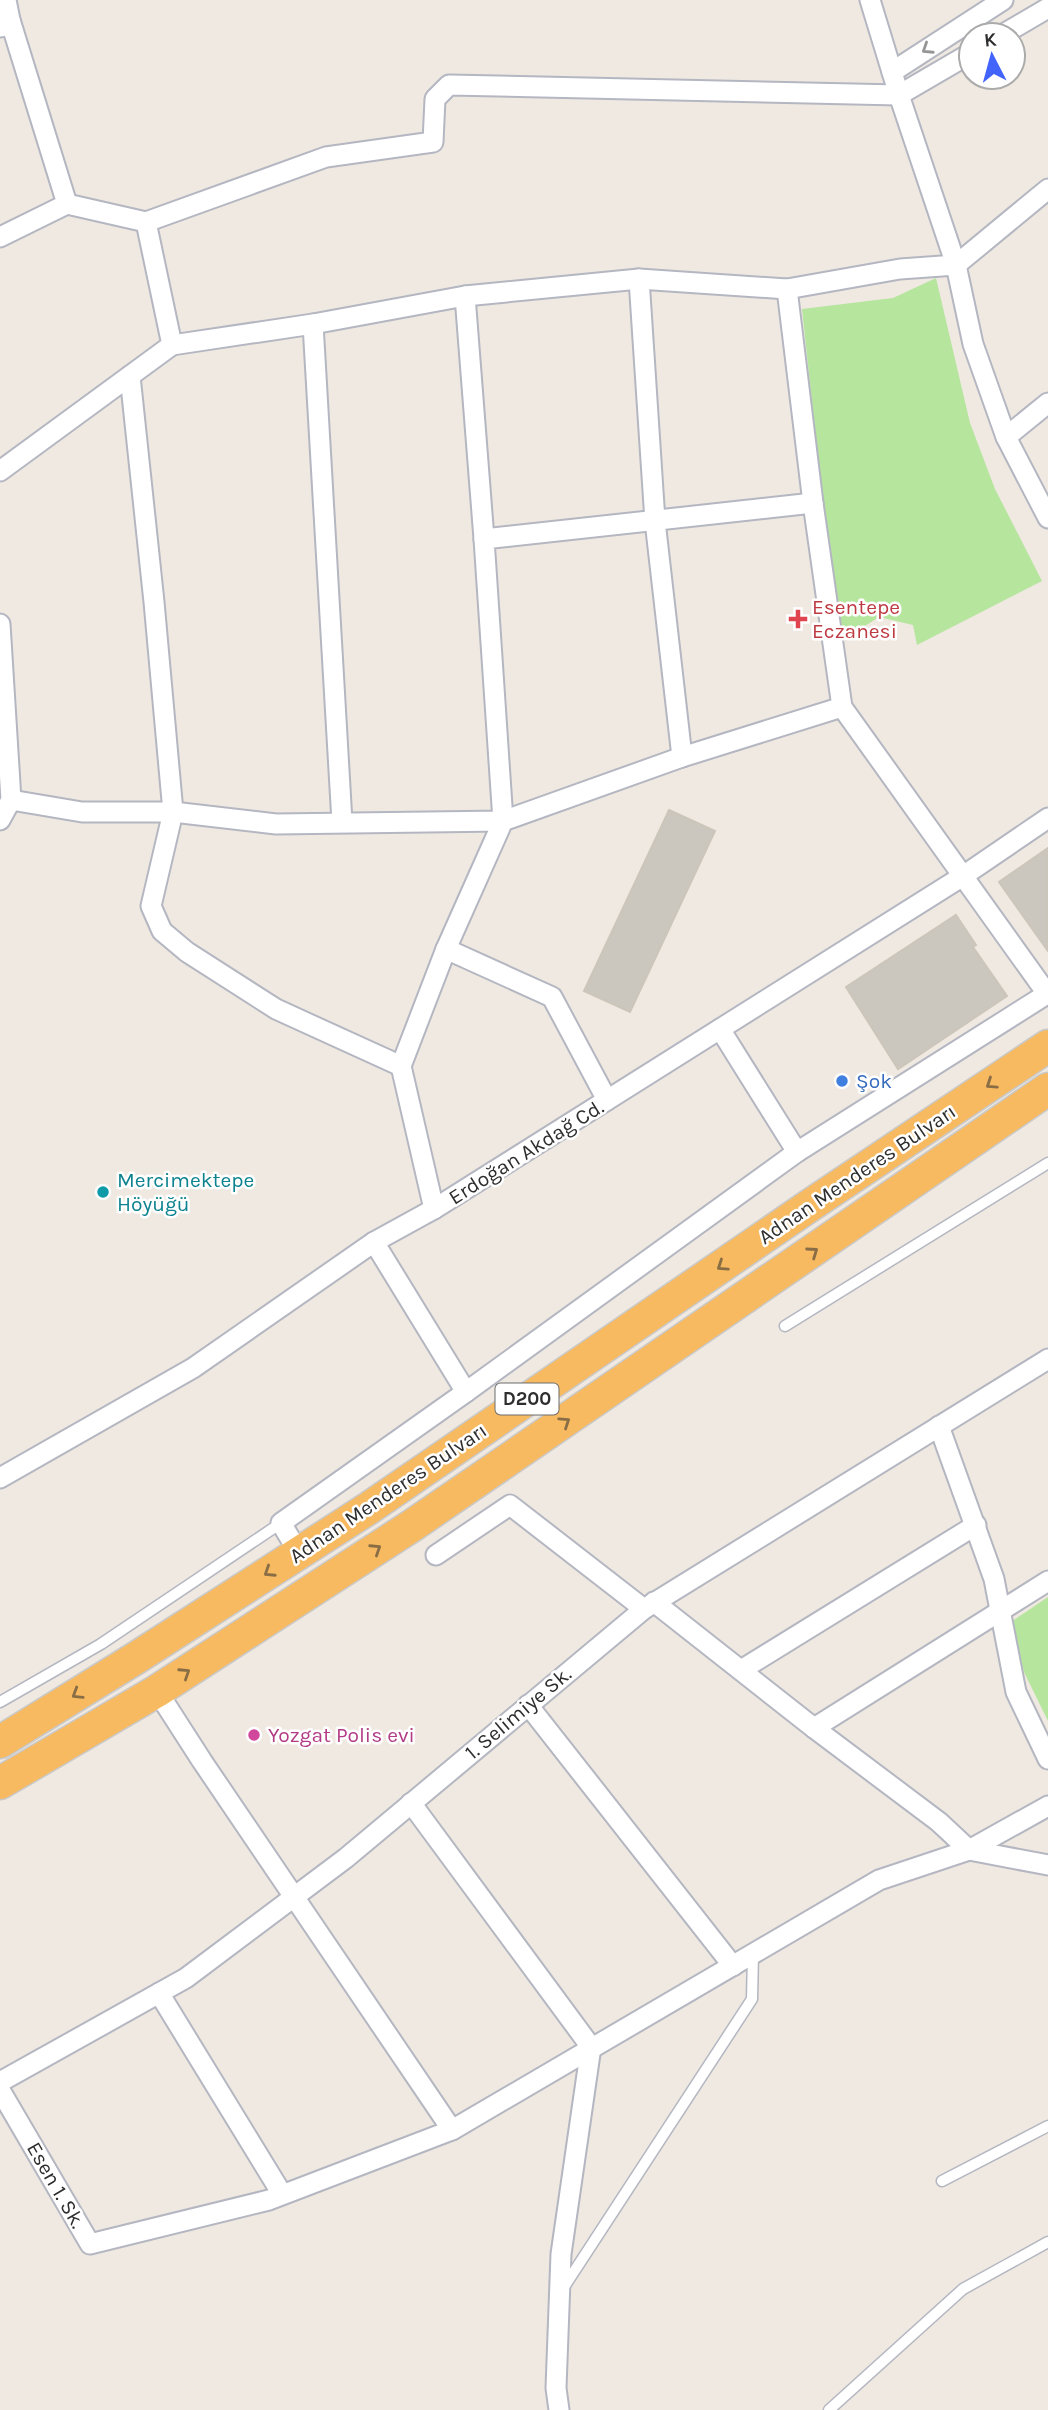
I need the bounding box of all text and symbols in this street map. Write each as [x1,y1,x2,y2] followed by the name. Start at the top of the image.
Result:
[957,21,1027,91] north arrow
[983,28,998,52] text: K
[922,41,935,54] one-way arrow
[812,595,900,643] place label: Esentepe Eczanesi
[790,611,806,627] marker: Esentepe Eczanesi
[856,1069,892,1093] place label: Şok
[834,1073,850,1089] marker: Şok
[986,1076,999,1088] one-way arrow
[444,1094,608,1209] street label: Erdoğan Akdağ Cd.
[754,1099,960,1249] street label: Adnan Menderes Bulvarı
[117,1168,254,1216] place label: Mercimektepe Höyüğü
[95,1184,111,1200] marker: Mercimektepe Höyüğü
[805,1248,818,1260] one-way arrow
[716,1258,729,1271] one-way arrow
[496,1384,558,1414] road number: D200
[285,1418,491,1568] street label: Adnan Menderes Bulvarı
[557,1418,570,1430] one-way arrow
[368,1545,381,1558] one-way arrow
[264,1564,277,1577] one-way arrow
[460,1662,576,1764] street label: 1. Selimiye Sk.
[177,1669,190,1681] one-way arrow
[72,1686,85,1699] one-way arrow
[268,1723,415,1747] place label: Yozgat Polis evi
[246,1727,262,1743] marker: Yozgat Polis evi
[22,2138,90,2232] street label: Esen 1. Sk.

